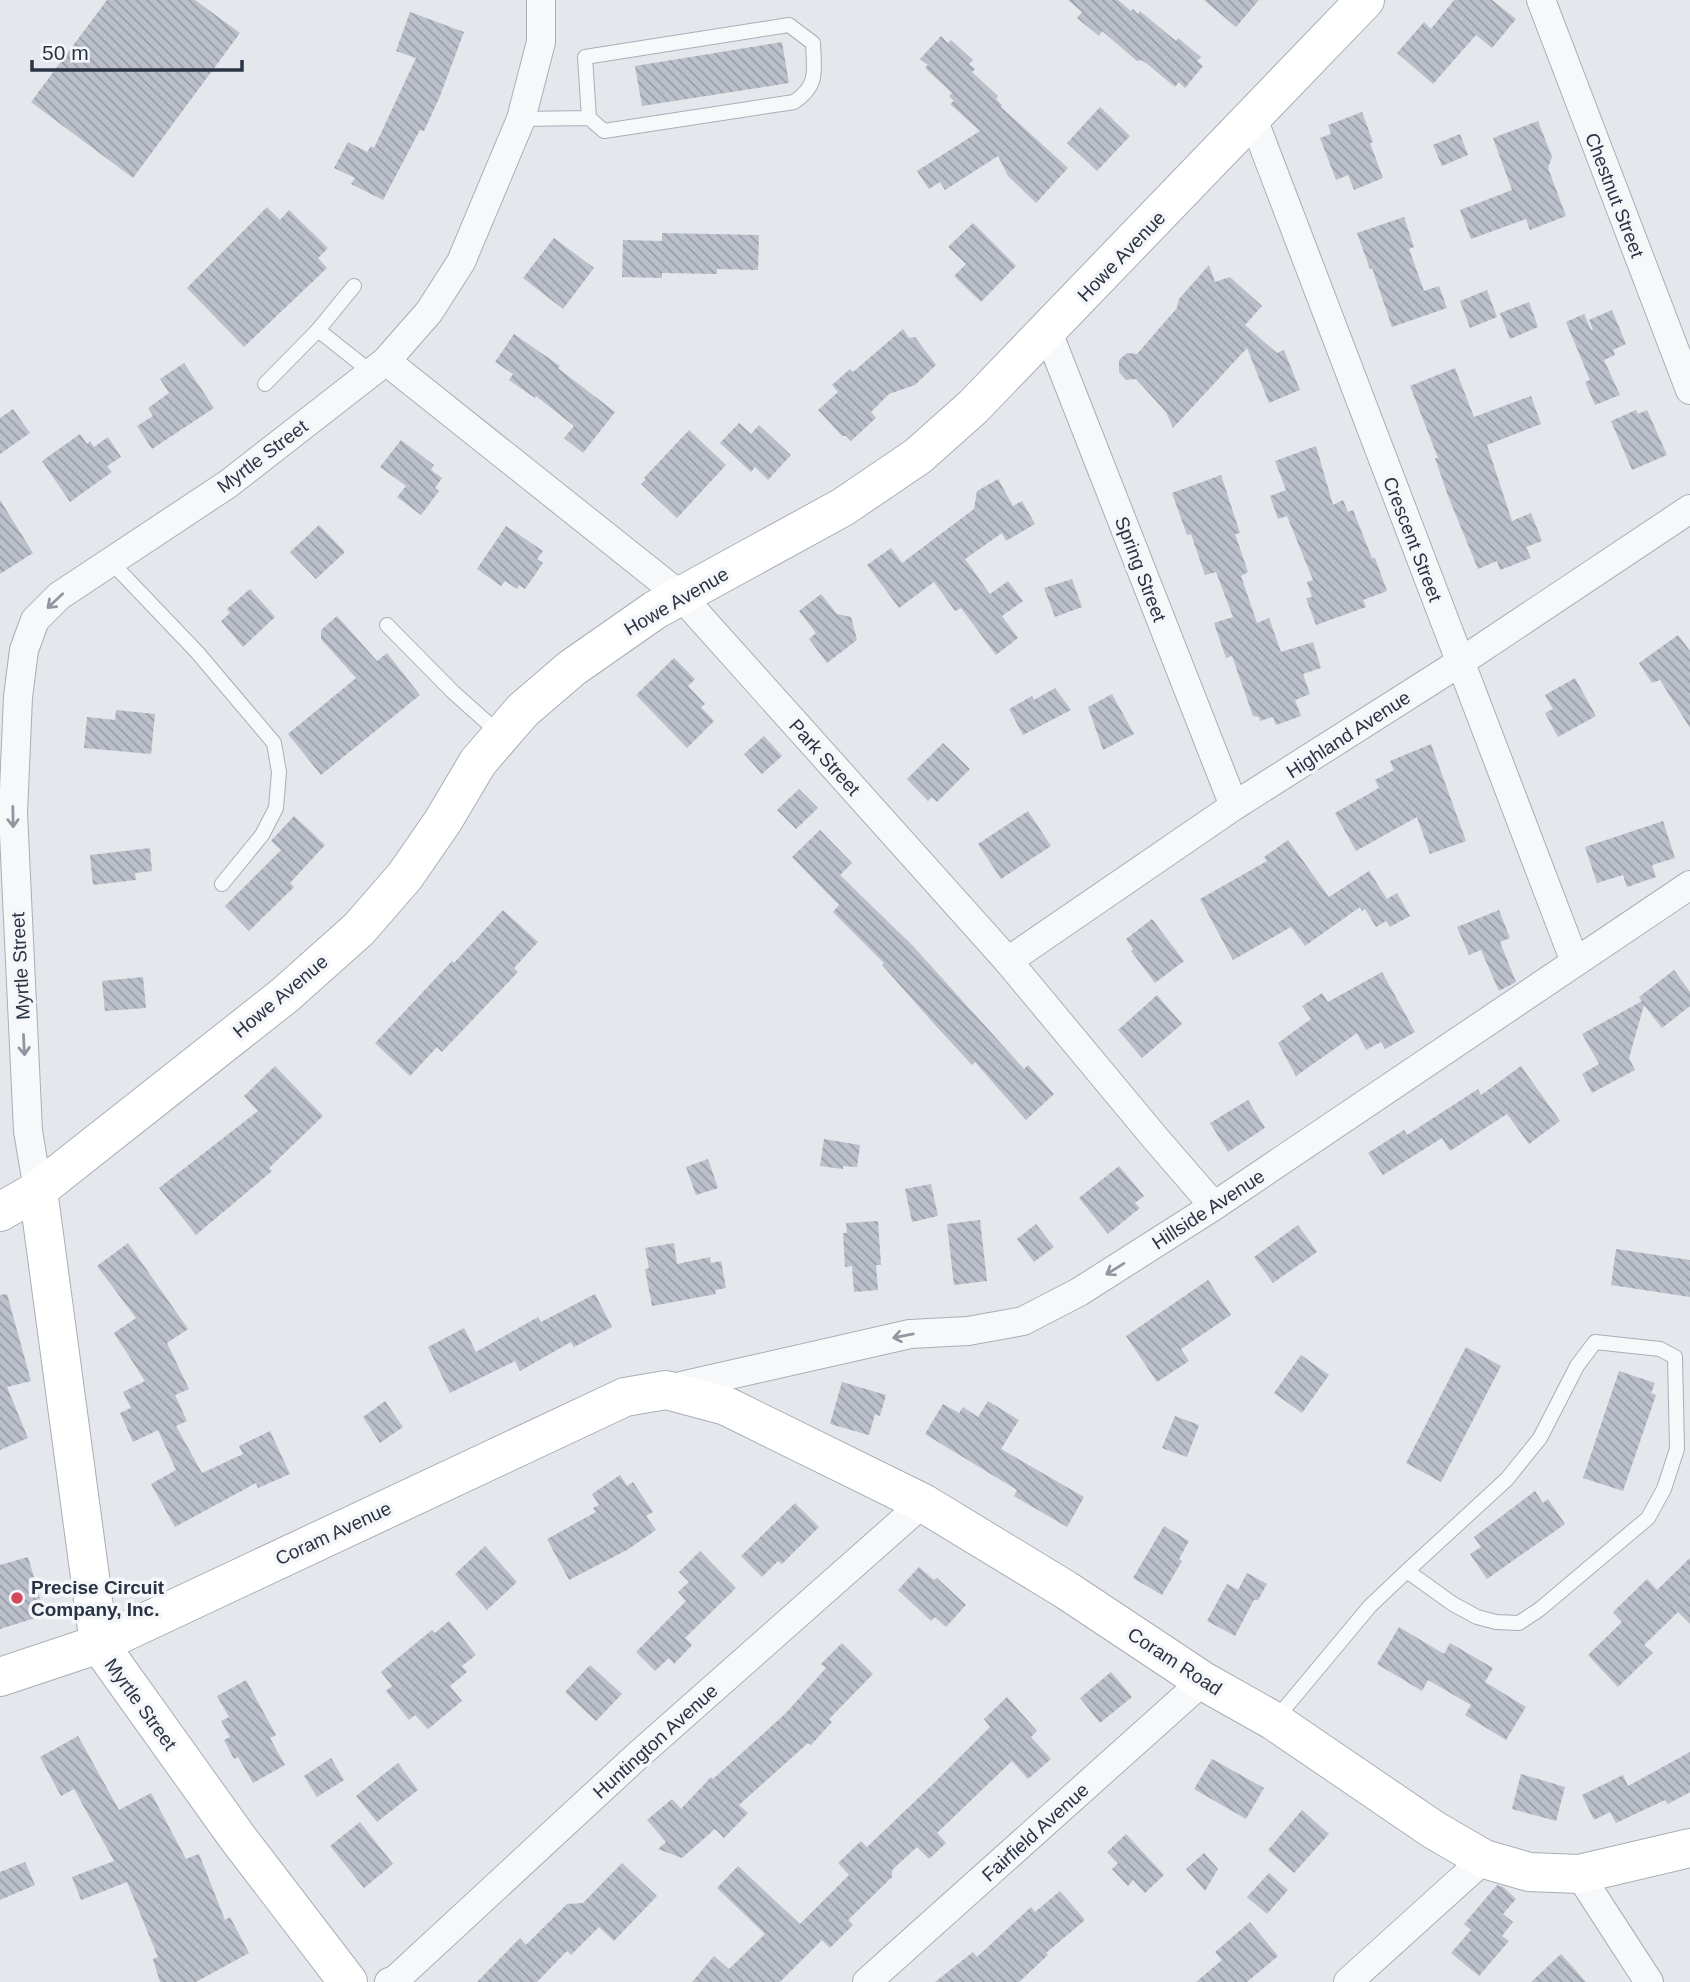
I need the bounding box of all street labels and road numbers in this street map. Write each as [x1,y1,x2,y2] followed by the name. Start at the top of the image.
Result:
[1581,130,1648,261] street label: Chestnut Street
[1073,207,1170,306] street label: Howe Avenue
[213,415,312,497] street label: Myrtle Street
[1379,474,1446,605] street label: Crescent Street
[1111,514,1170,625] street label: Spring Street
[620,563,732,640] street label: Howe Avenue
[1282,687,1414,782] street label: Highland Avenue
[785,715,865,800] street label: Park Street
[7,911,34,1020] street label: Myrtle Street
[229,951,332,1042] street label: Howe Avenue
[1148,1165,1268,1254] street label: Hillside Avenue
[272,1497,394,1569] street label: Coram Avenue
[1124,1623,1226,1700] street label: Coram Road
[100,1655,181,1755] street label: Myrtle Street
[589,1680,722,1803] street label: Huntington Avenue
[978,1779,1093,1886] street label: Fairfield Avenue

